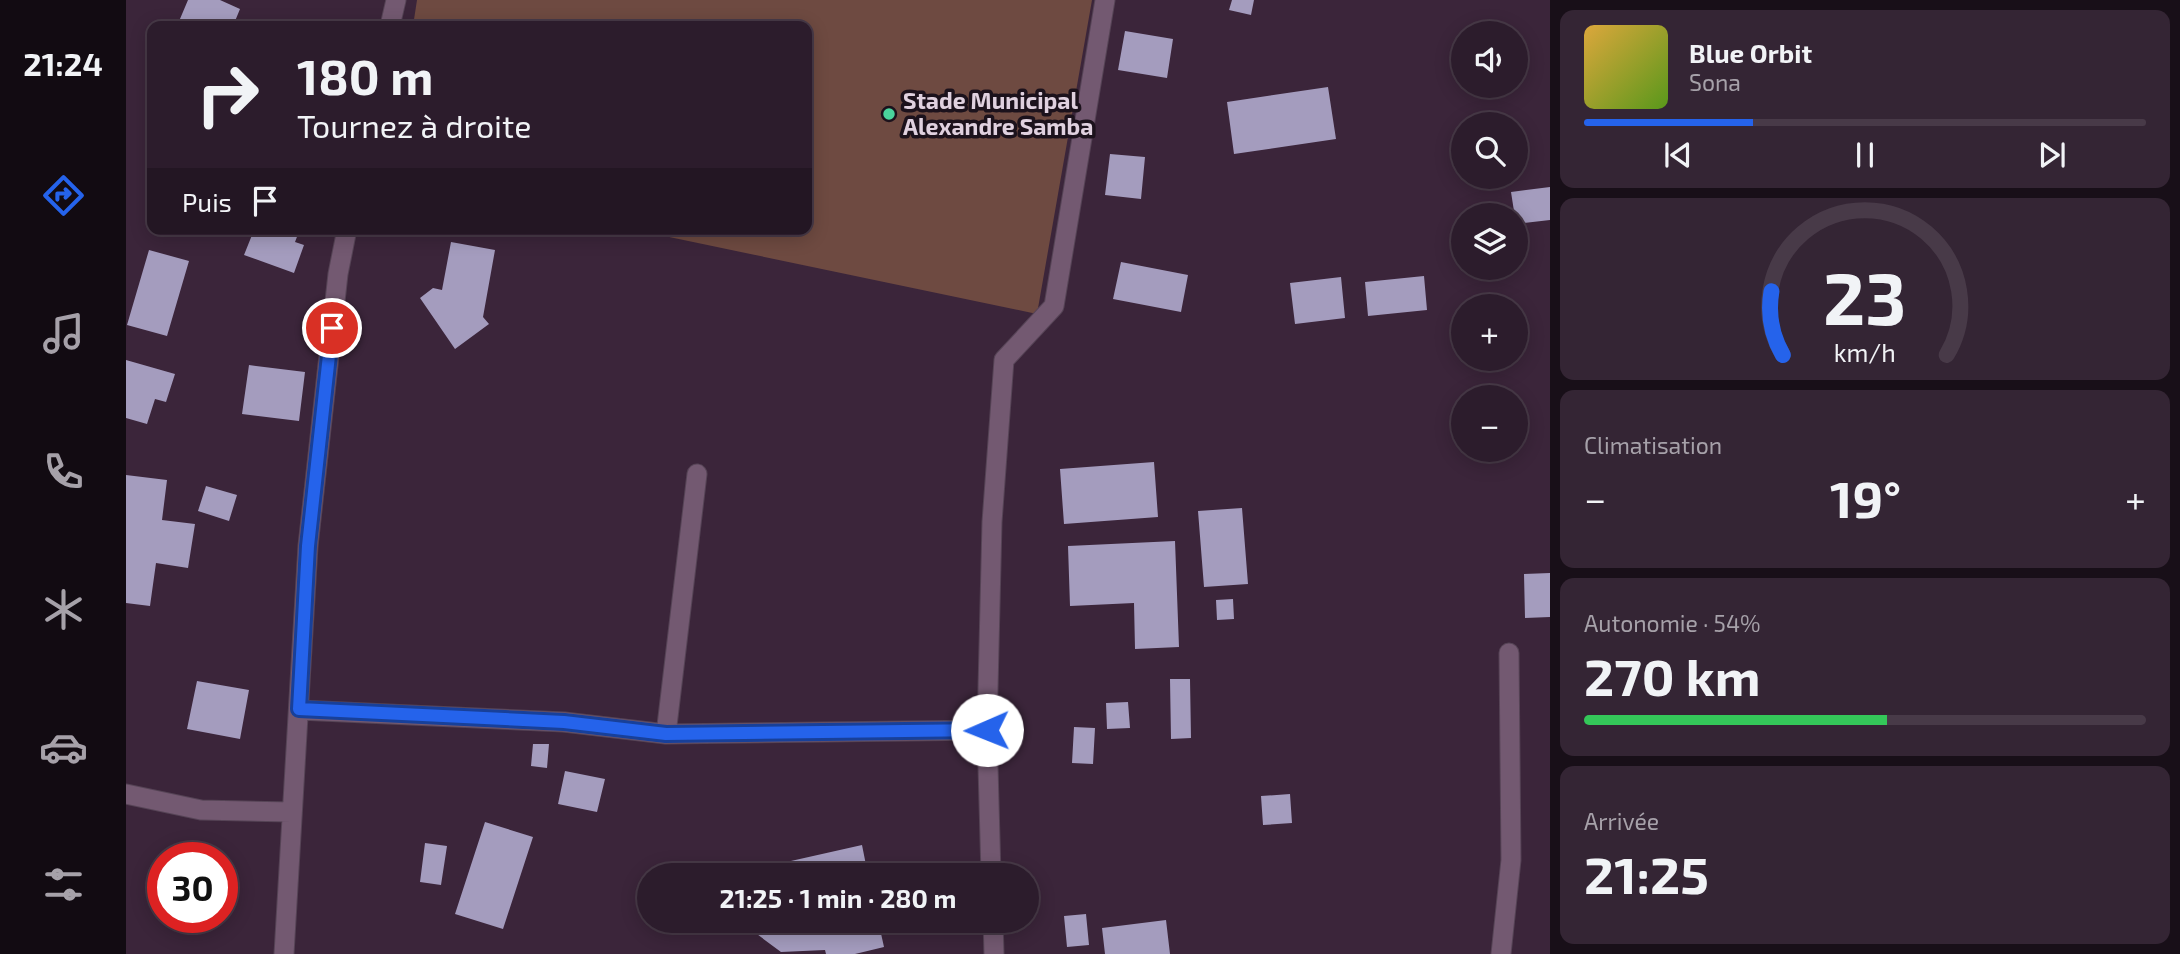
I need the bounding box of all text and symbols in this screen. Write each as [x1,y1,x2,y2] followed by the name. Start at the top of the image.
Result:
[1451,21,1528,462] map controls
[1451,21,1528,98] button: sound
[1689,37,1812,68] text: Blue Orbit
[23,44,103,82] text: 21:24
[297,46,433,105] text: 180 m
[182,49,273,140] icon: right
[1689,68,1741,96] text: Sona
[903,86,1093,140] place label: Stade Municipal Alexandre Samba
[297,106,531,144] text: Tournez à droite
[881,106,897,122] marker: Stade Municipal Alexandre Samba
[1451,112,1528,189] button: search
[1659,136,1697,174] icon: previous
[1846,136,1884,174] icon: pause
[2033,136,2071,174] icon: next
[39,171,88,220] icon: directions
[246,182,284,220] icon: arrive
[182,186,232,217] text: Puis
[1451,203,1528,280] button: layers
[1823,252,1907,340] text: 23
[1451,294,1528,371] button: +
[302,298,362,358] pin
[39,309,88,358] icon: music
[313,309,351,347] icon: arrive
[1834,337,1896,367] text: km/h
[1451,385,1528,462] button: −
[1584,431,1722,459] text: Climatisation
[39,447,88,496] icon: phone
[1830,466,1901,528] text: 19°
[1584,475,1606,521] text: −
[2125,475,2146,521] text: +
[39,585,88,634] icon: climate
[1584,609,1761,637] text: Autonomie · 54%
[1584,644,1761,706] text: 270 km
[950,693,1024,767] position arrow
[39,723,88,772] icon: car
[1584,807,1659,835] text: Arrivée
[147,842,238,933] speed limit sign: 30
[1584,842,1709,904] text: 21:25
[39,860,88,909] icon: filters
[720,882,956,913] text: 21:25 · 1 min · 280 m

